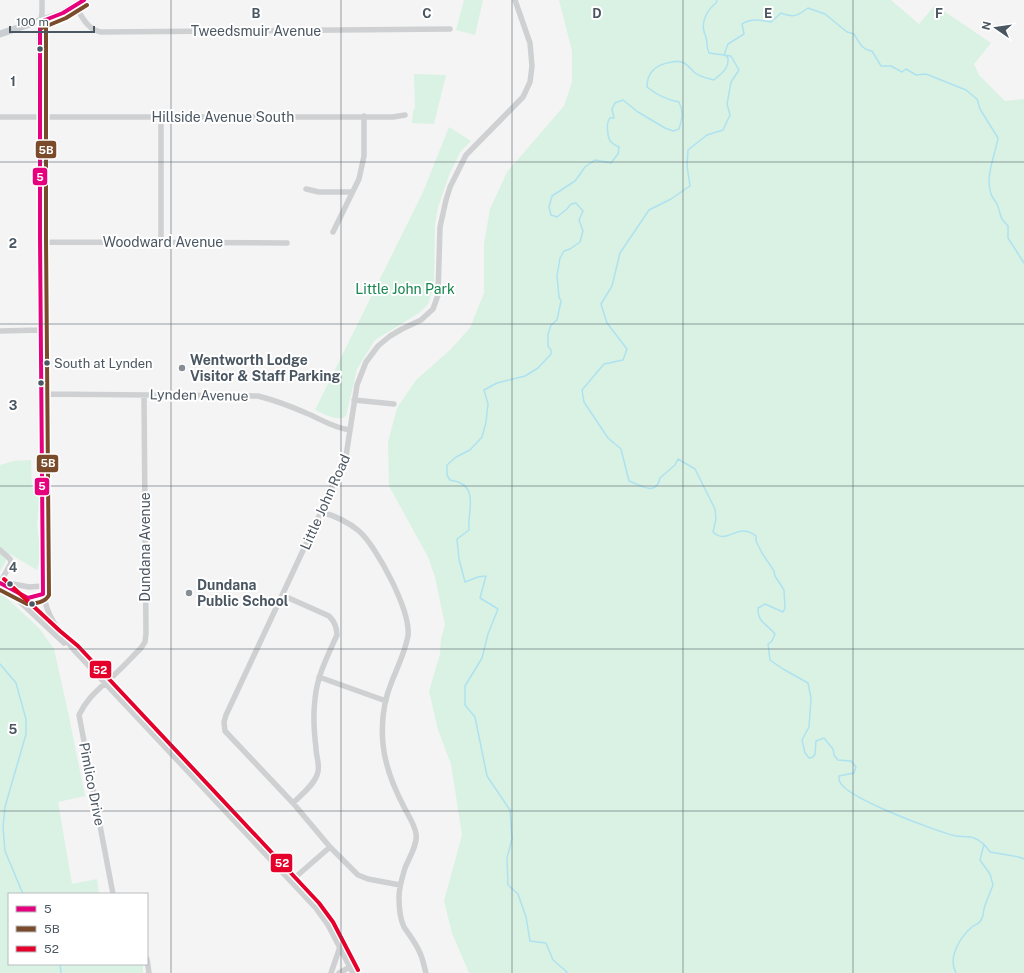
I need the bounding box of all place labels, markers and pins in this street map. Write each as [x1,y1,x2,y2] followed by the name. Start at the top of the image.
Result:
[35,44,45,54] unlabelled marker
[190,352,340,384] place label: Wentworth Lodge Visitor & Staff Parking
[54,356,153,371] place label: South at Lynden
[42,358,52,368] marker: South at Lynden
[177,363,187,373] marker: Wentworth Lodge Visitor & Staff Parking
[36,378,46,388] unlabelled marker
[197,577,289,609] place label: Dundana Public School
[5,579,15,589] unlabelled marker
[184,588,194,598] marker: Dundana Public School
[27,599,37,609] unlabelled marker

